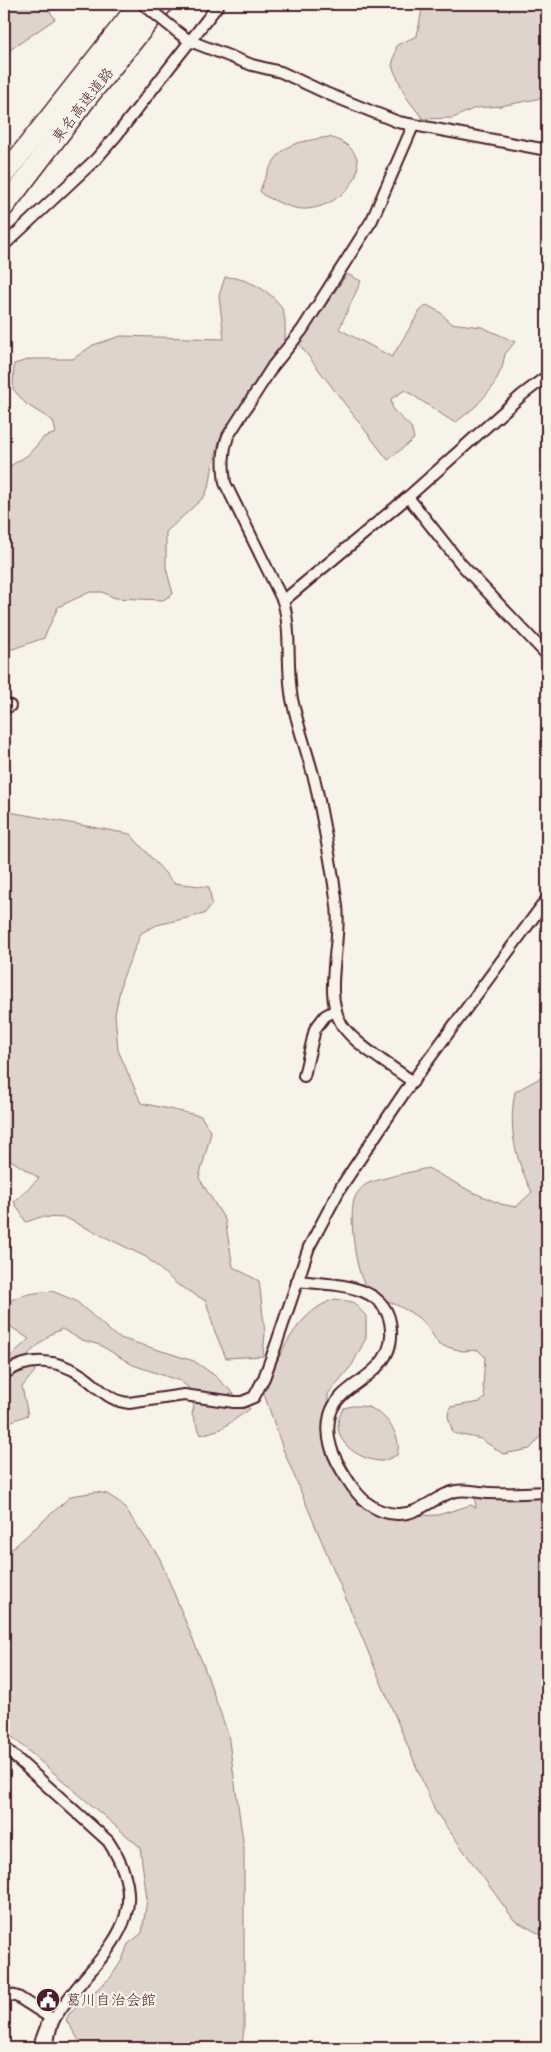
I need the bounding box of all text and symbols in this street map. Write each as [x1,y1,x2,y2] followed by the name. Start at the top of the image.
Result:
[47,63,119,147] street label: 東名高速道路
[35,1987,61,2013] public building icon: 葛川自治会館
[66,1990,156,2011] place label: 葛川自治会館

